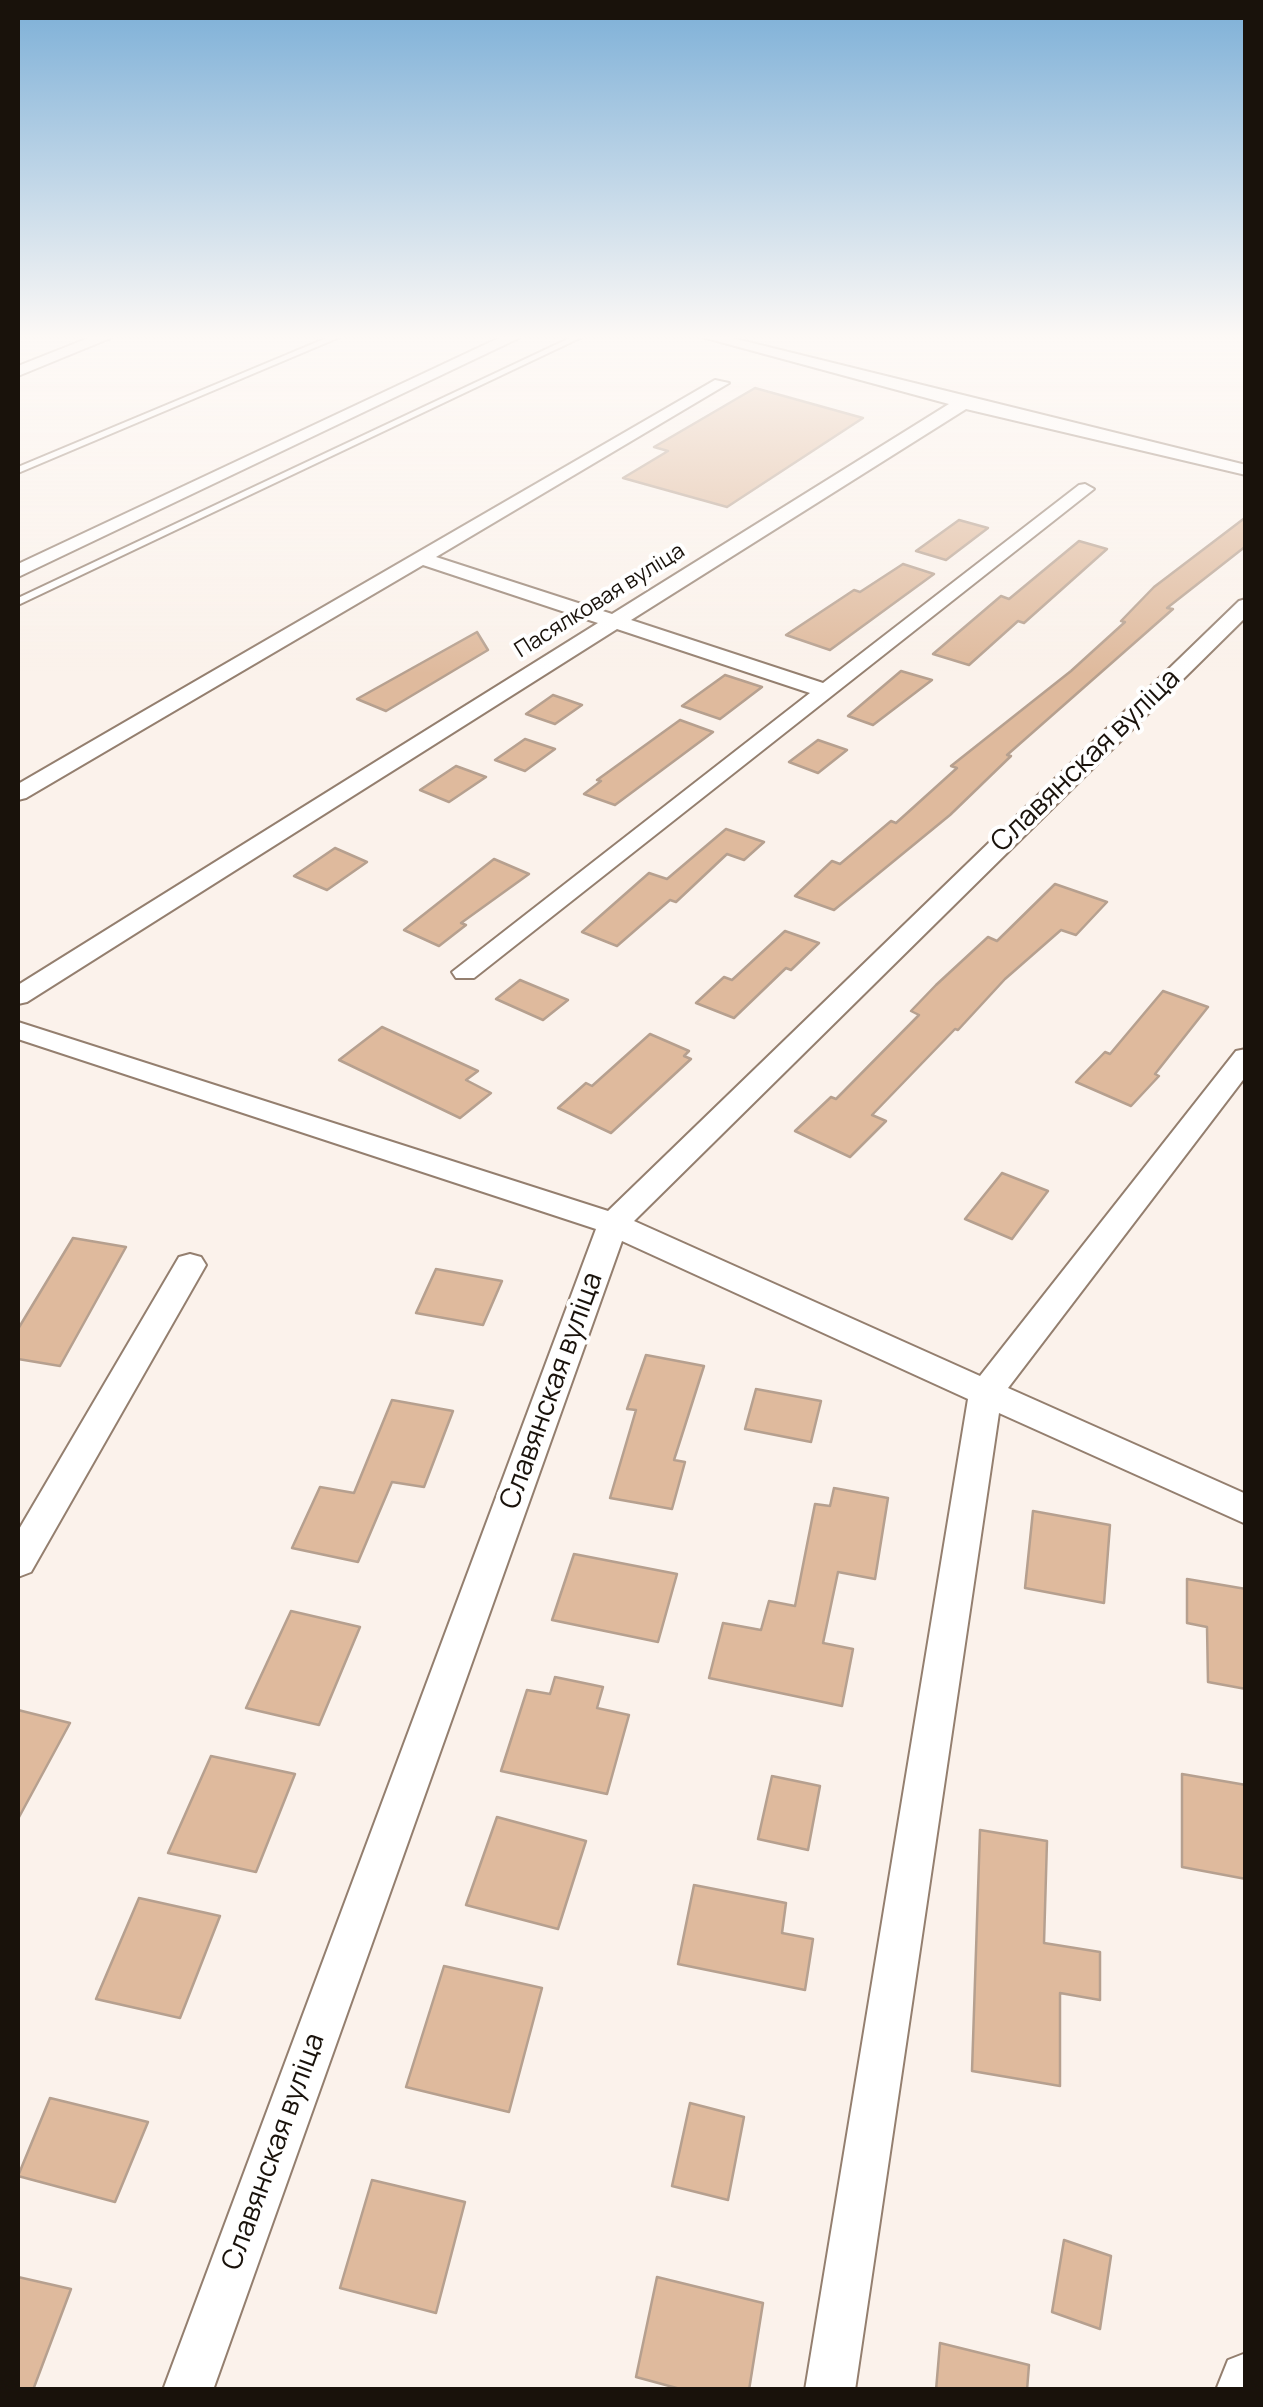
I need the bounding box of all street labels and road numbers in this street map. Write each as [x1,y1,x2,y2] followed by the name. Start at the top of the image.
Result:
[510,538,690,664] street label: Пасялковая вуліца
[985,662,1187,860] street label: Славянская вуліца
[494,1268,610,1514] street label: Славянская вуліца
[216,2029,332,2275] street label: Славянская вуліца

